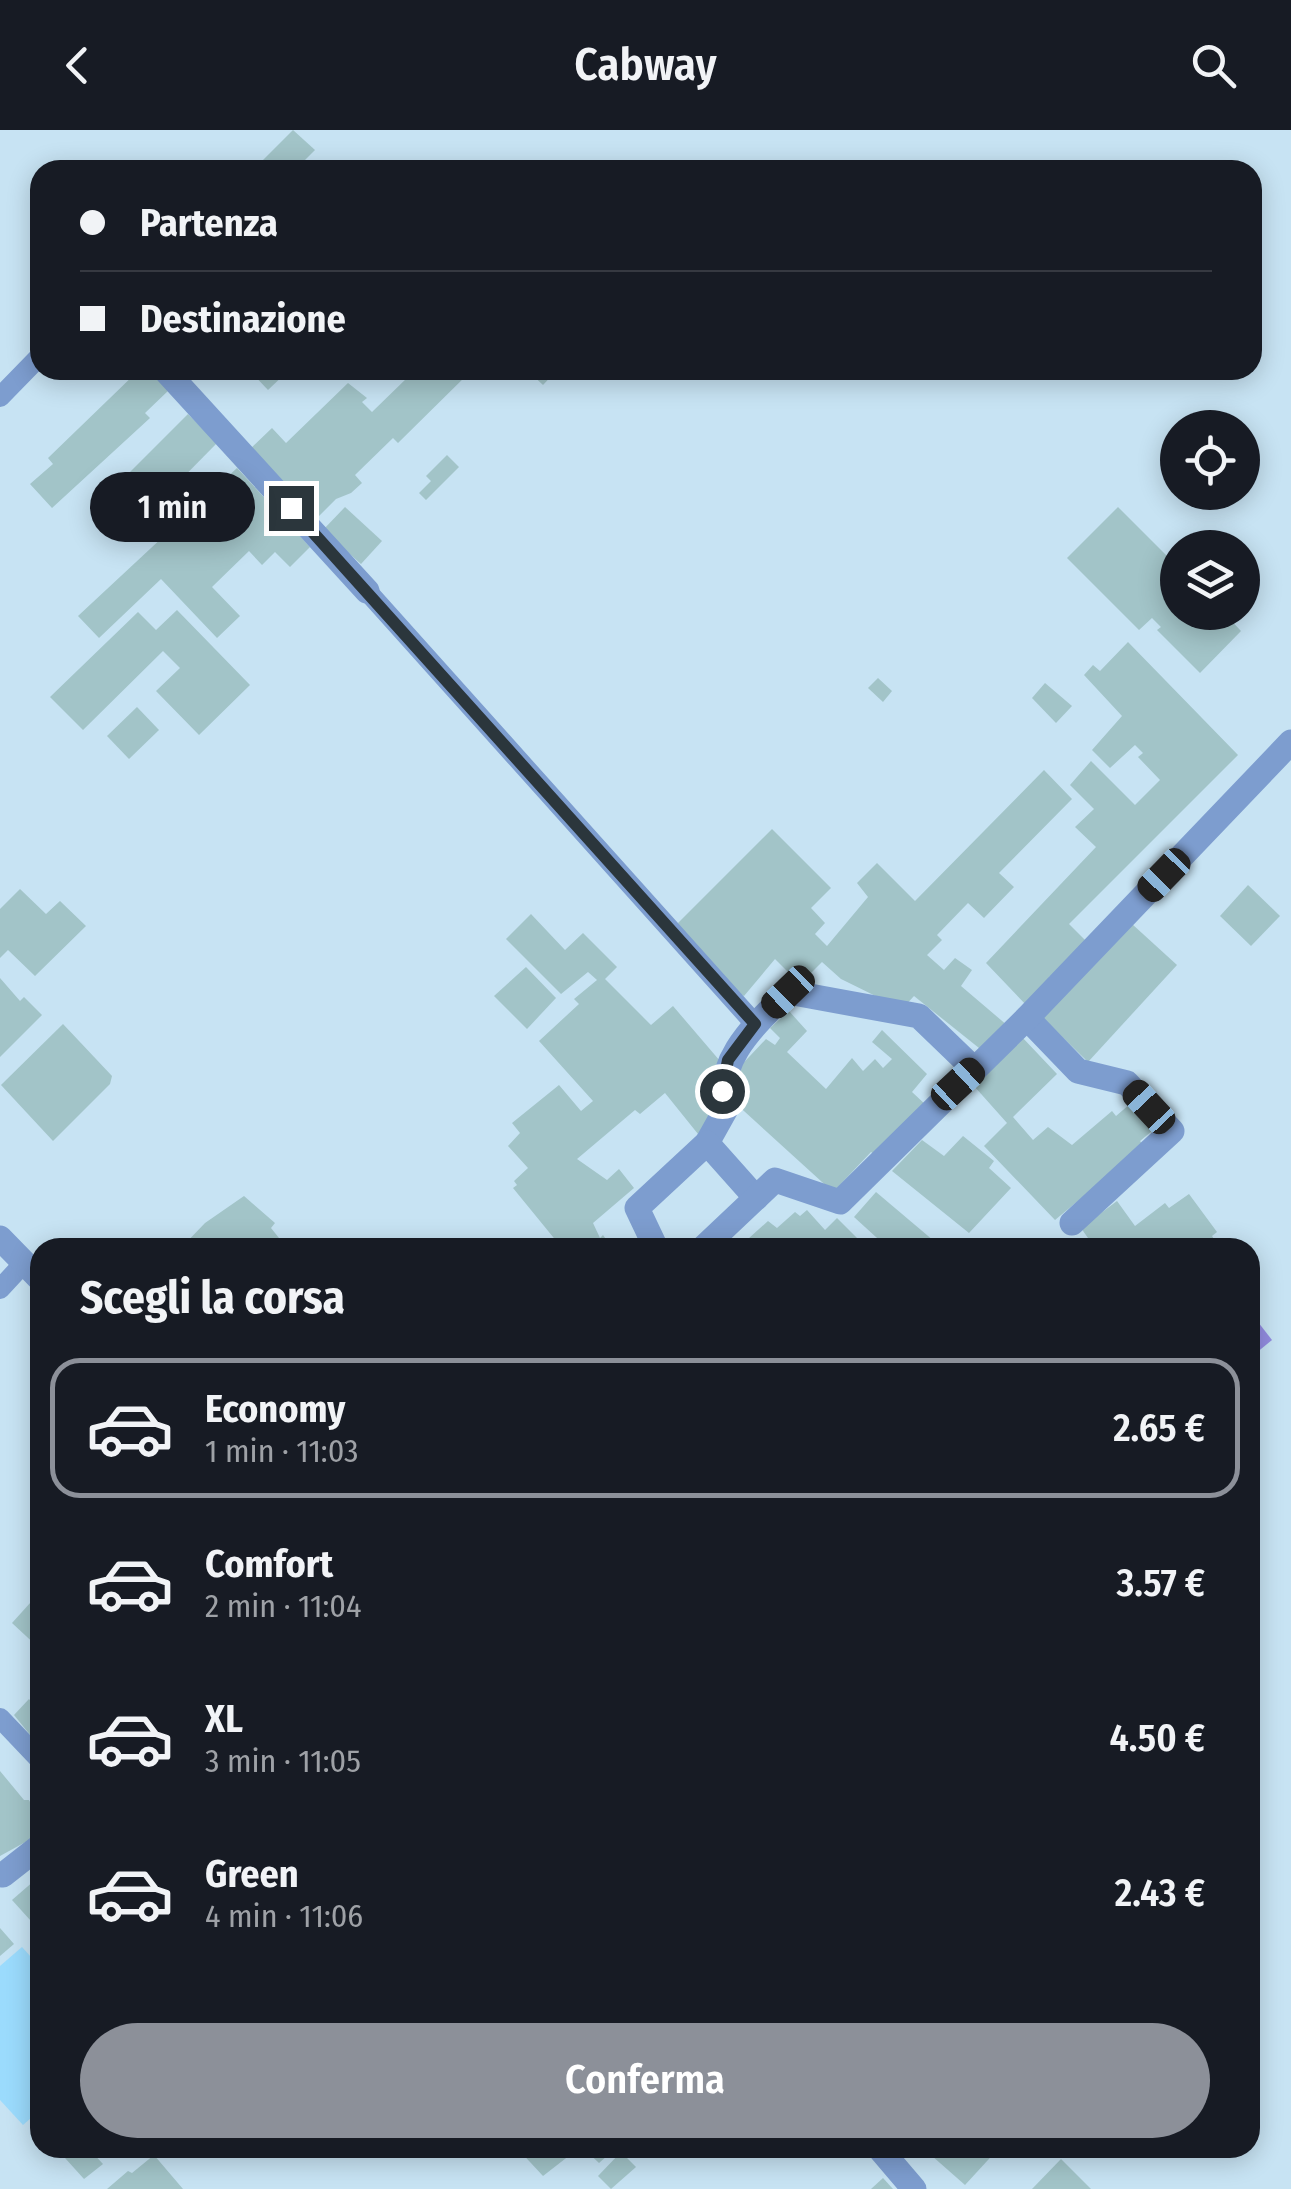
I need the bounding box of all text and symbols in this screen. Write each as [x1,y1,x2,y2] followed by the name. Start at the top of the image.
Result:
[50,38,105,93] icon: back
[574,38,717,92] text: Cabway
[1186,38,1241,93] icon: search
[140,200,278,246] text: Partenza
[140,296,346,342] text: Destinazione
[1160,410,1260,630] map controls
[1160,410,1260,510] button: locate
[91,473,256,543] callout: 1 min
[269,486,314,531] route end
[138,488,207,526] text: 1 min
[1160,530,1260,630] button: layers
[1132,843,1196,907] car
[756,960,820,1024] car
[926,1053,990,1115] car
[700,1069,745,1114] route start
[1118,1075,1180,1139] car
[80,1271,345,1325] text: Scegli la corsa
[85,1383,175,1473] icon: car
[205,1386,345,1432] text: Economy
[1113,1405,1205,1451] text: 2.65 €
[205,1432,358,1470] text: 1 min · 11:03
[85,1538,175,1628] icon: car
[205,1541,333,1587] text: Comfort
[1116,1560,1205,1606] text: 3.57 €
[205,1587,361,1625] text: 2 min · 11:04
[85,1693,175,1783] icon: car
[205,1696,243,1742] text: XL
[1110,1715,1205,1761] text: 4.50 €
[205,1742,361,1780] text: 3 min · 11:05
[85,1848,175,1938] icon: car
[205,1851,299,1897] text: Green
[1115,1870,1205,1916] text: 2.43 €
[205,1897,363,1935] text: 4 min · 11:06
[80,2023,1210,2138] button: Conferma

